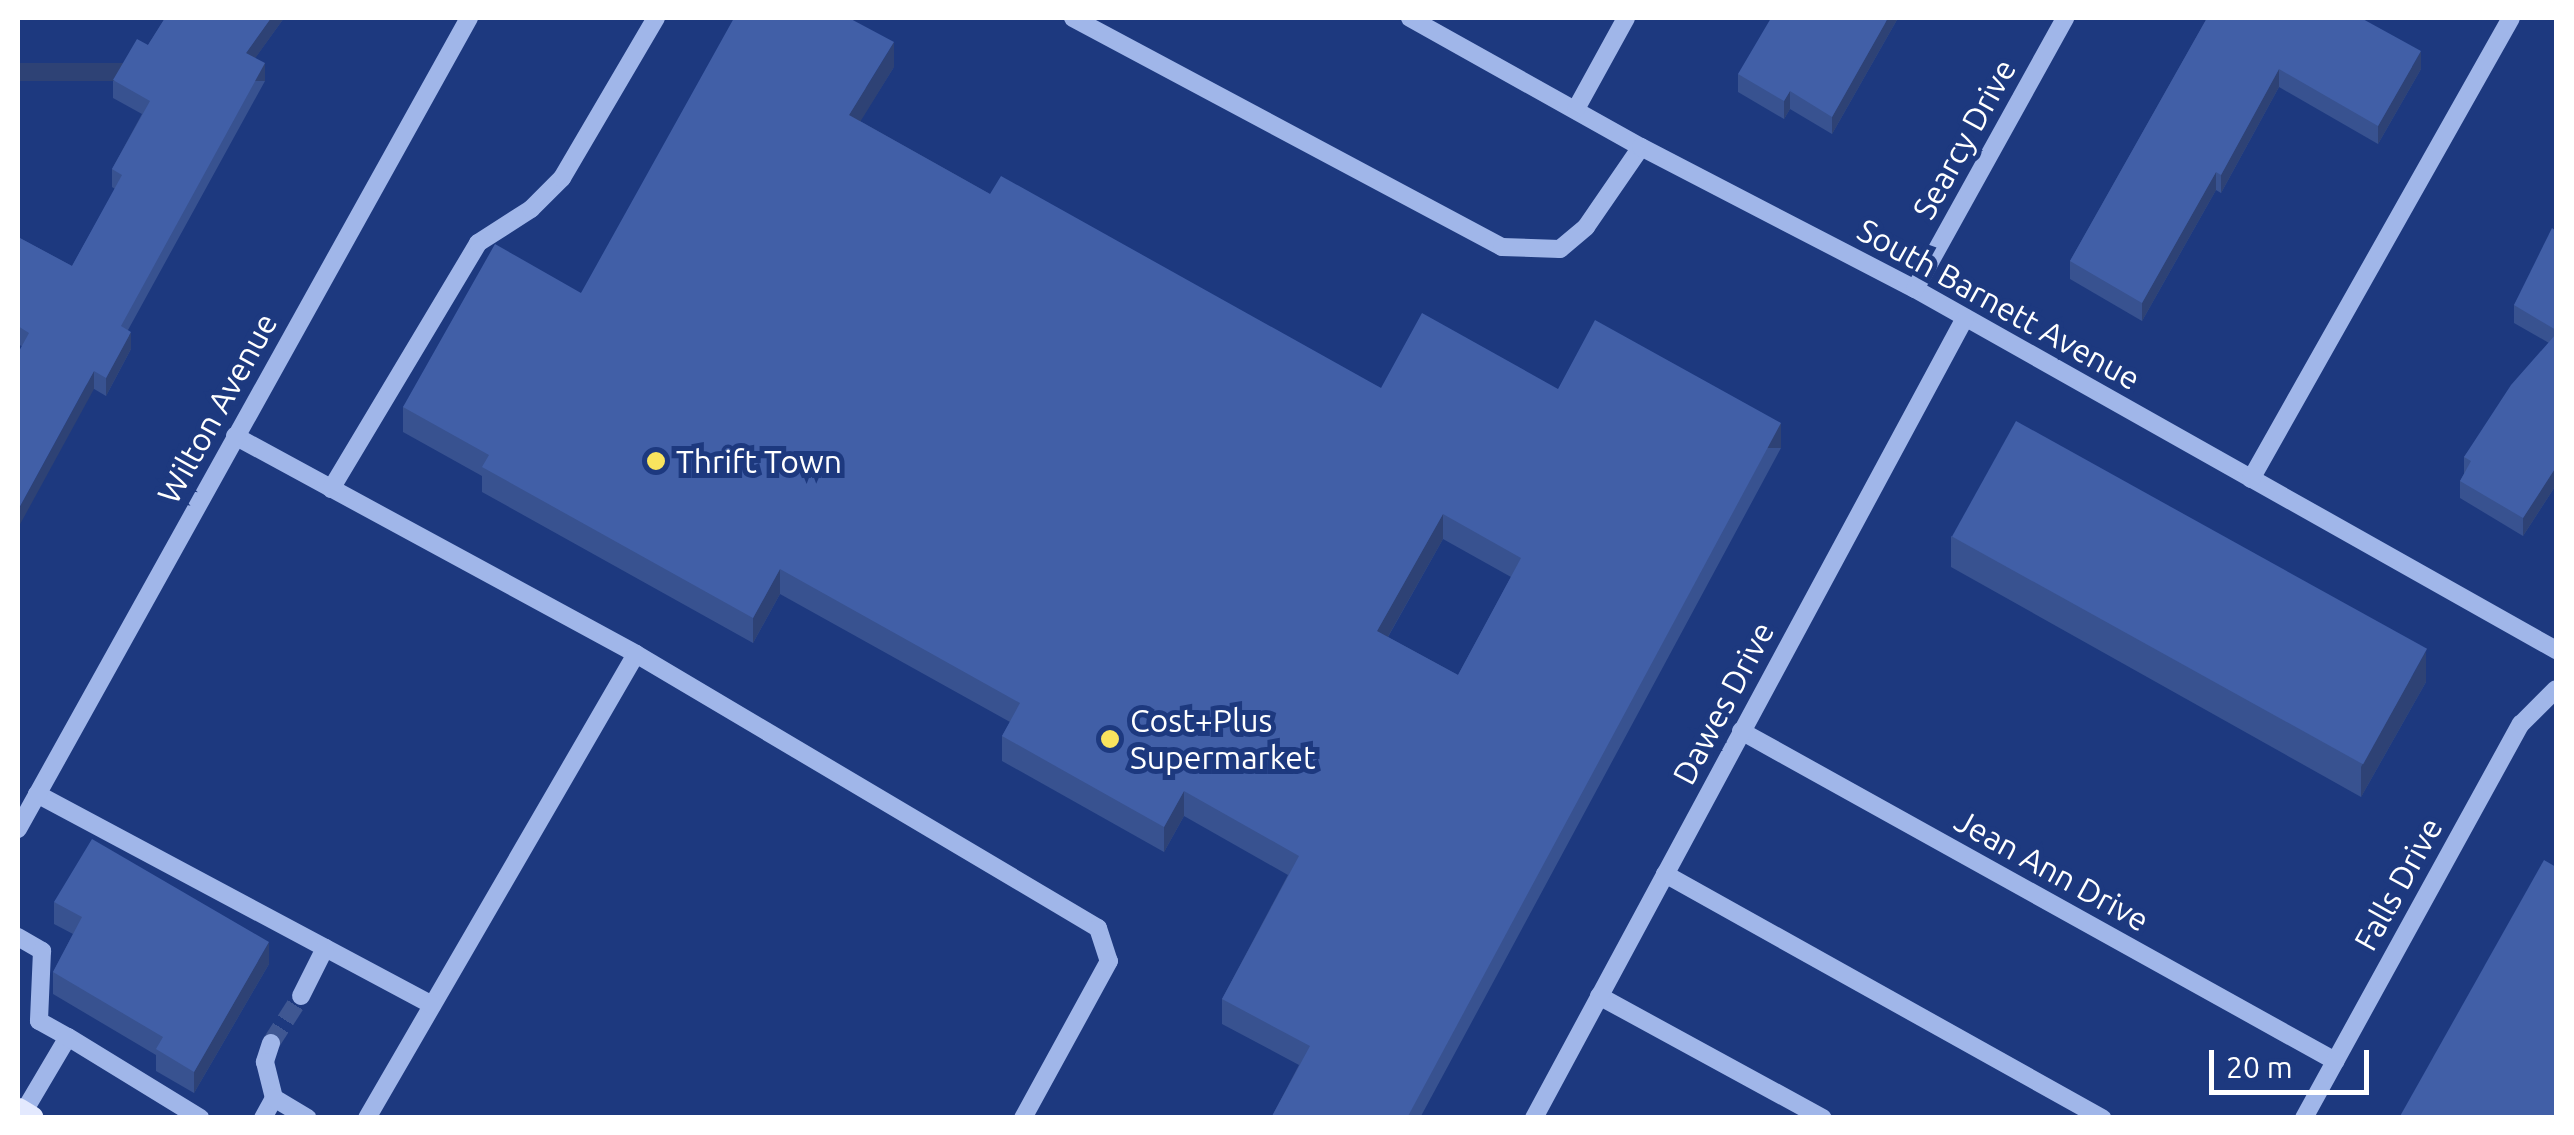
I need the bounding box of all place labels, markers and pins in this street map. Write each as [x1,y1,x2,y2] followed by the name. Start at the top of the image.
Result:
[676,442,842,480] place label: Thrift Town
[645,450,667,472] marker: Thrift Town
[1130,702,1316,777] place label: Cost+Plus Supermarket
[1099,728,1121,750] marker: Cost+Plus Supermarket

